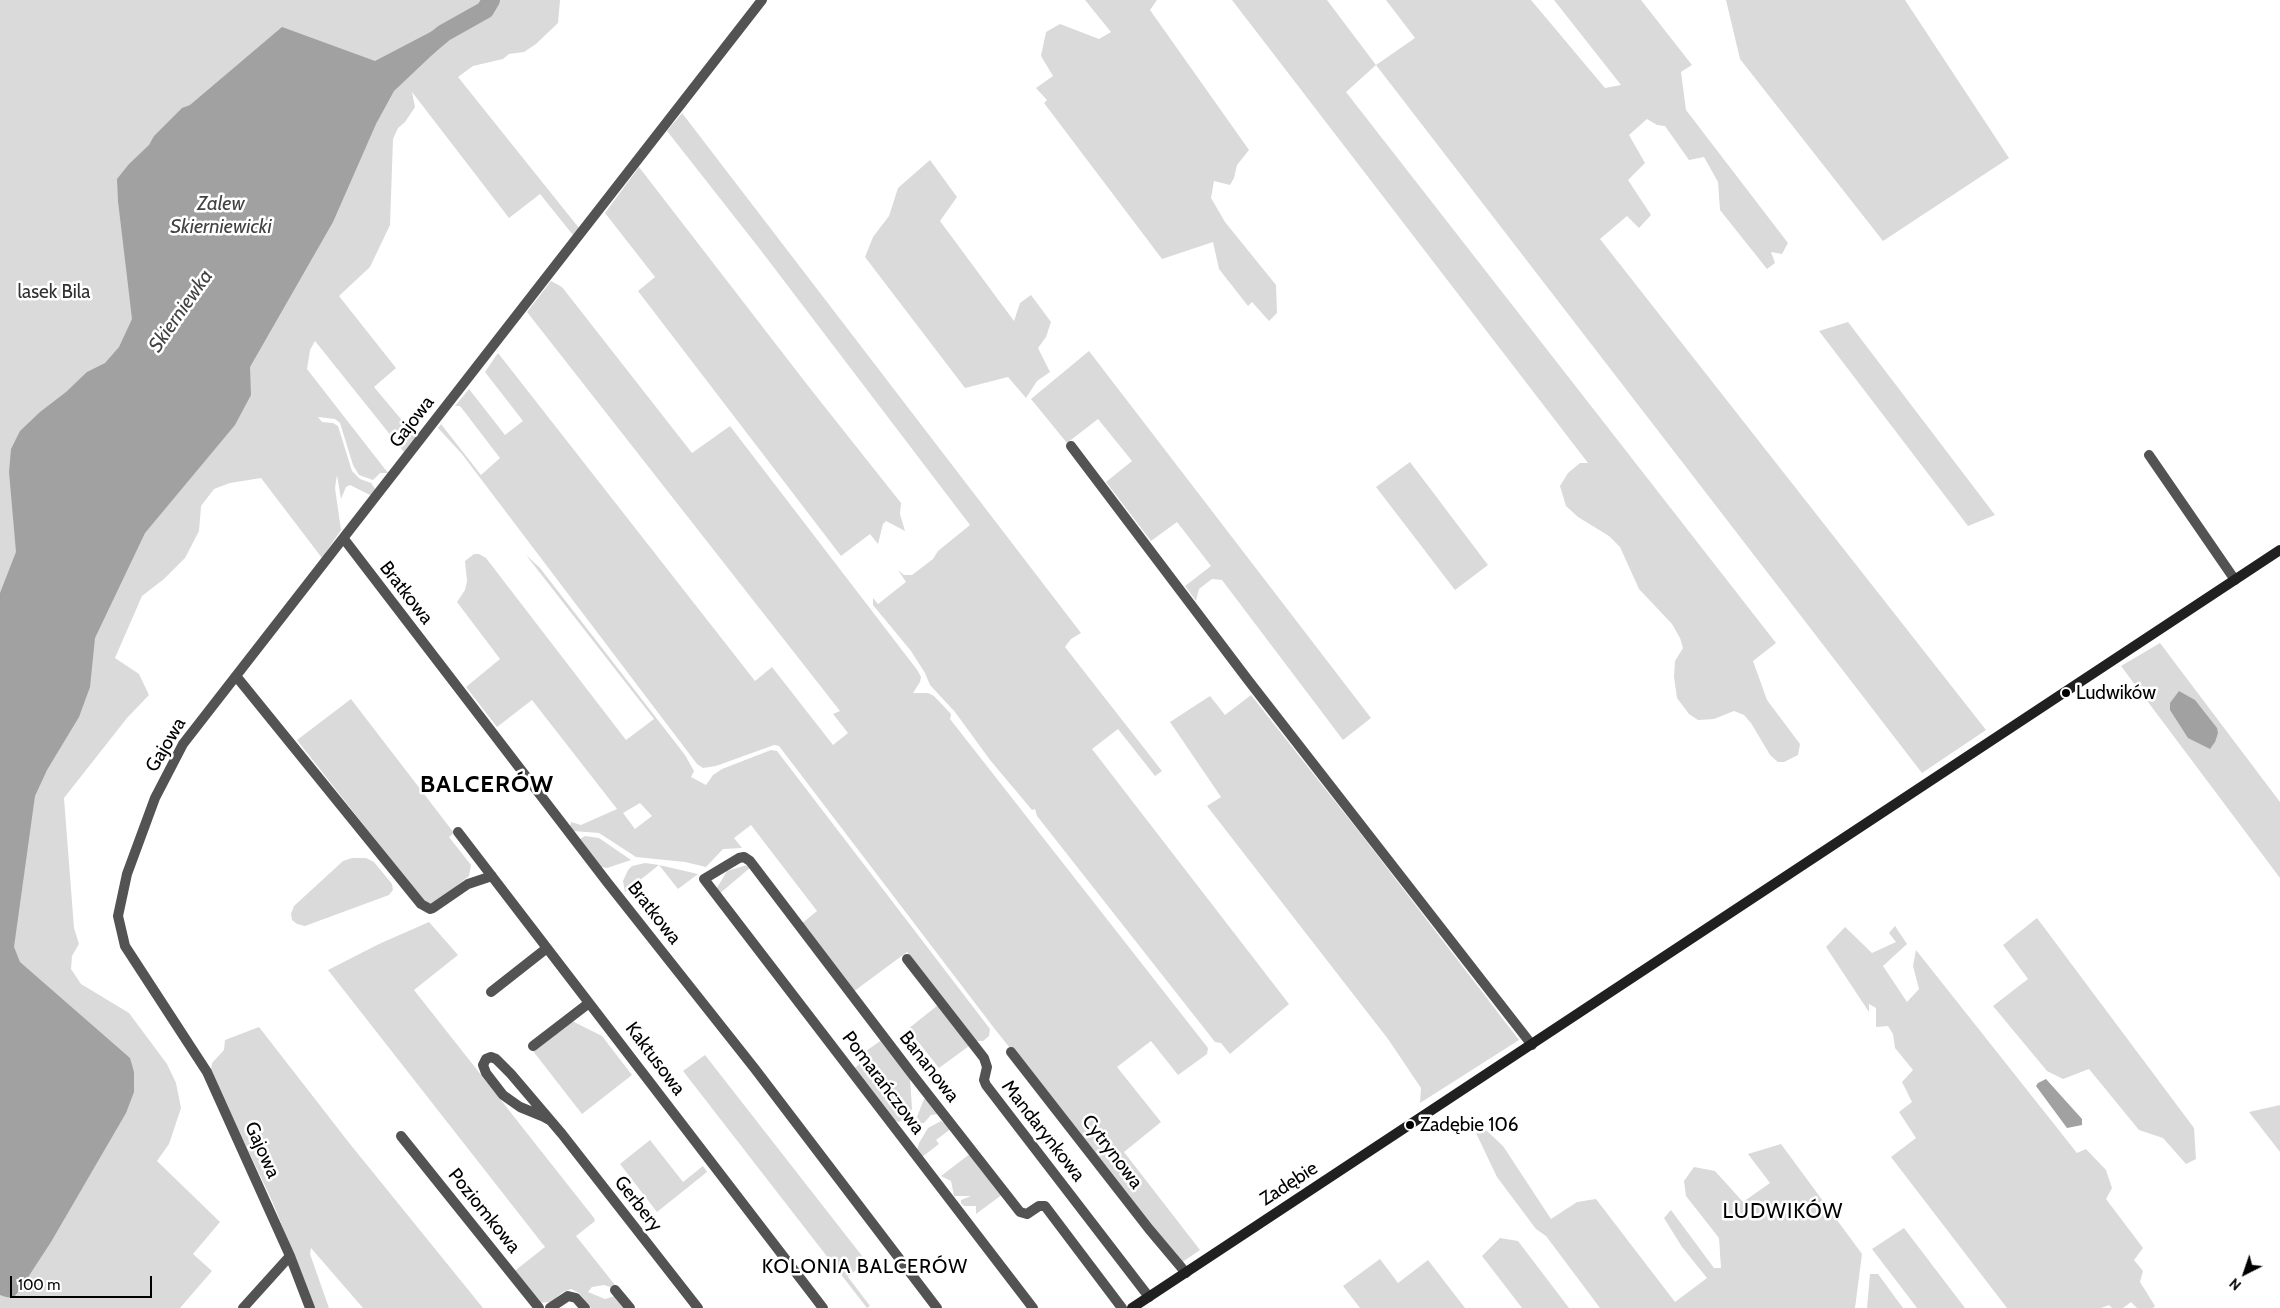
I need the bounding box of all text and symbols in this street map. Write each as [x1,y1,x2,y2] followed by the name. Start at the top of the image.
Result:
[170,192,272,239] water label: Zalew Skierniewicki
[144,265,218,357] water label: Skierniewka
[18,281,90,303] park label: lasek Bila
[385,392,439,452] street label: Gajowa
[374,557,438,629] street label: Bratkowa
[2076,682,2156,704] place label: Ludwików
[2060,687,2072,699] marker: Ludwików
[141,714,191,776] street label: Gajowa
[419,771,555,799] district label: BALCERÓW
[622,877,686,949] street label: Bratkowa
[620,1018,690,1100] street label: Kaktusowa
[837,1027,929,1139] street label: Pomarańczowa
[894,1027,964,1107] street label: Bananowa
[996,1076,1090,1186] street label: Mandarynkowa
[1077,1110,1147,1194] street label: Cytrynowa
[1420,1114,1518,1136] place label: Zadębie 106
[240,1118,284,1182] street label: Gajowa
[1404,1119,1416,1131] marker: Zadębie 106
[1256,1157,1322,1211] street label: Zadębie
[443,1164,525,1258] street label: Poziomkowa
[609,1172,667,1236] street label: Gerbery
[1722,1199,1844,1225] district label: LUDWIKÓW
[2220,1248,2270,1298] north arrow
[760,1255,970,1279] district label: KOLONIA BALCERÓW
[12,1266,155,1298] scale bar
[2226,1274,2245,1294] text: N
[18,1276,60,1294] text: 100 m

